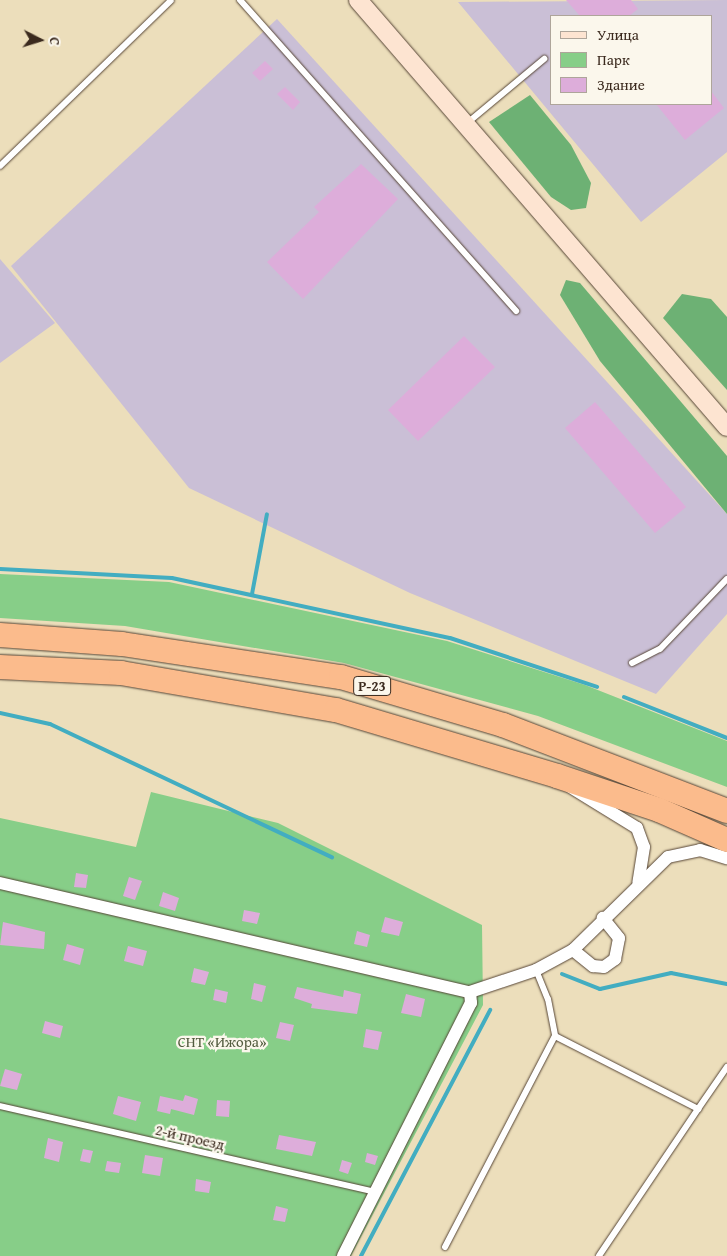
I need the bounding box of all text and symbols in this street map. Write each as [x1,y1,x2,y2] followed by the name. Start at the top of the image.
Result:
[15,15,65,65] north arrow
[550,15,712,105] legend
[597,24,639,45] text: Улица
[45,36,65,46] text: С
[597,49,630,70] text: Парк
[597,74,645,95] text: Здание
[352,674,392,698] road number: Р-23
[178,1033,266,1051] park label: СНТ «Ижора»
[154,1120,226,1154] street label: 2-й проезд

